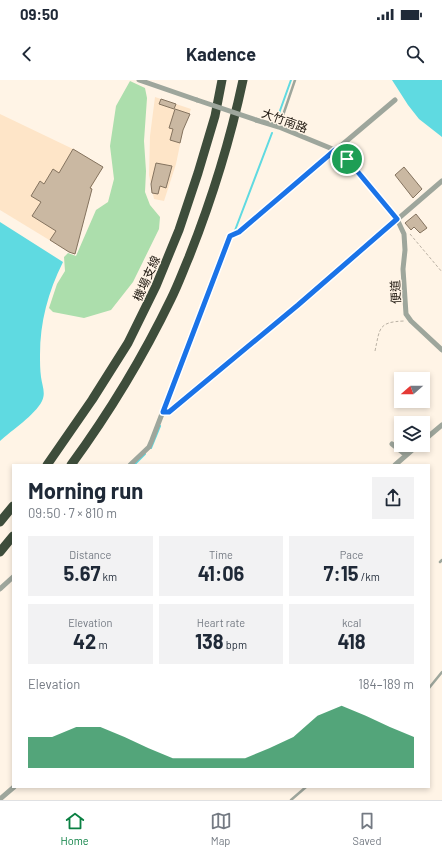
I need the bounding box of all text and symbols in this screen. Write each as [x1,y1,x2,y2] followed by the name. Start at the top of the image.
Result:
[20,5,59,23] text: 09:50
[16,43,38,65] icon: back
[186,43,256,65] text: Kadence
[404,43,426,65] icon: search
[260,105,310,135] street label: 大竹南路
[330,142,364,176] pin
[336,148,358,170] icon: arrive
[130,253,162,303] street label: 機場支線
[387,280,403,304] street label: 便道
[394,372,430,408] north arrow
[394,372,430,452] map controls
[394,416,430,452] button: layers
[28,477,143,503] text: Morning run
[372,477,414,519] button: share
[28,505,117,521] text: 09:50 · 7 × 810 m
[69,548,111,561] text: Distance
[209,548,233,561] text: Time
[340,548,363,561] text: Pace
[64,561,100,585] text: 5.67
[198,561,244,585] text: 41:06
[324,561,359,585] text: 7:15
[100,570,117,583] text: km
[359,570,380,583] text: /km
[68,616,112,629] text: Elevation
[197,616,245,629] text: Heart rate
[342,616,361,629] text: kcal
[73,629,96,653] text: 42
[195,629,224,653] text: 138
[338,629,366,653] text: 418
[96,638,108,651] text: m
[224,638,247,651] text: bpm
[28,676,80,692] text: Elevation
[358,676,414,692] text: 184–189 m
[61,810,89,847] tab: Home
[210,810,232,847] tab: Map
[353,810,381,847] tab: Saved

